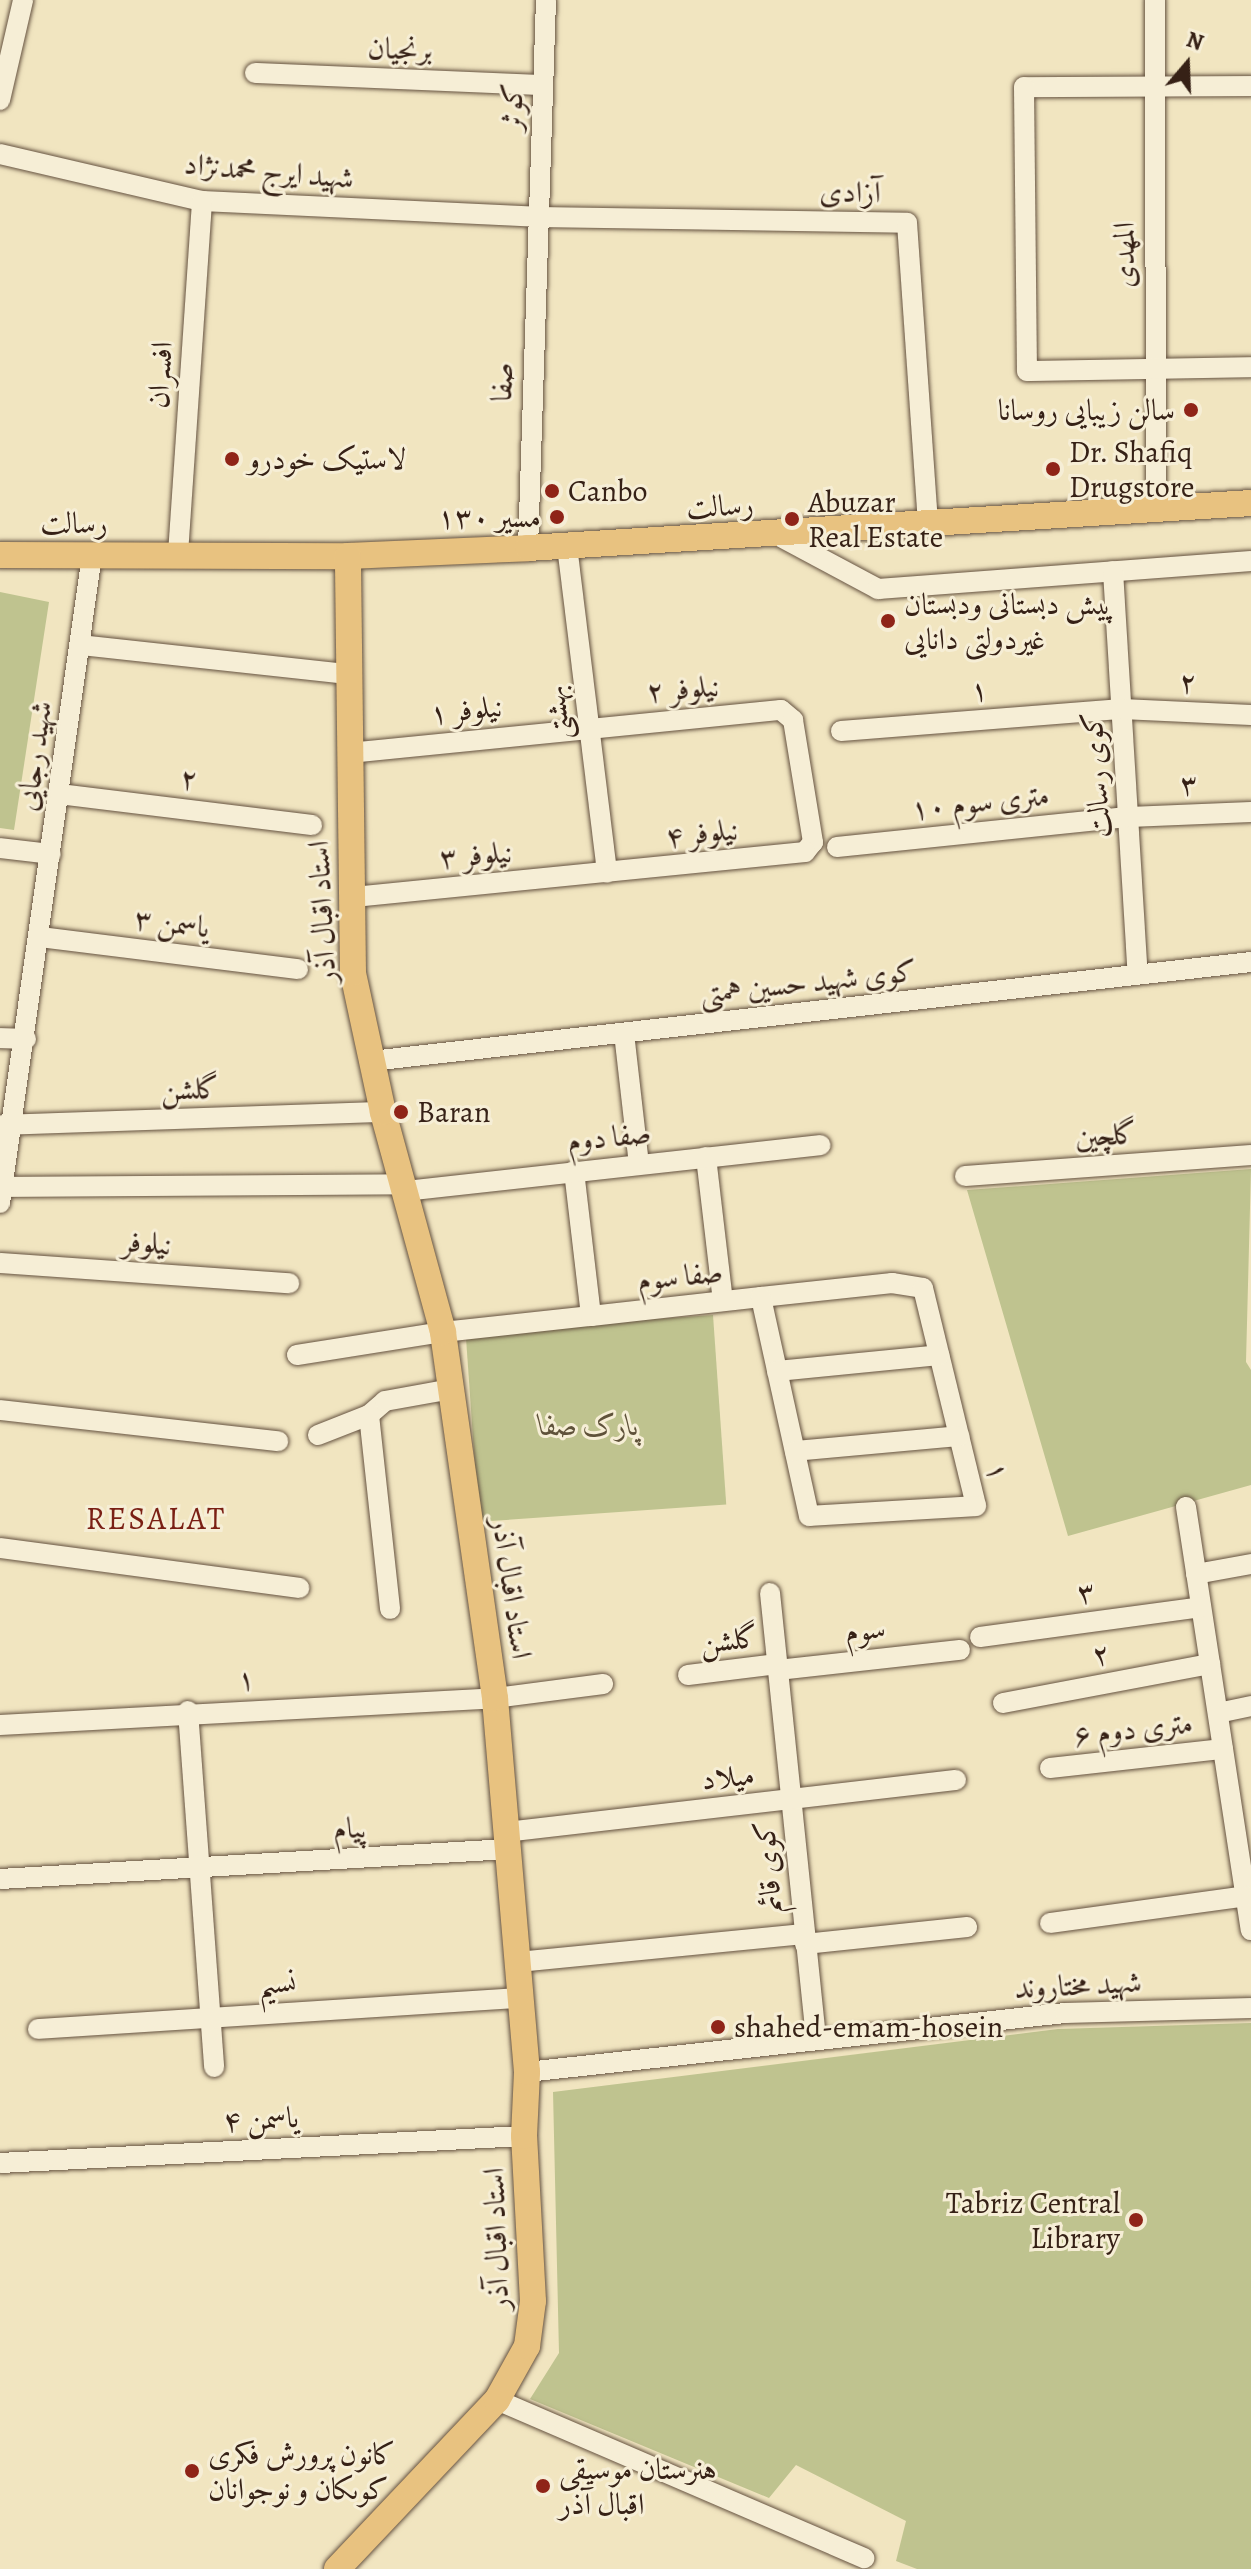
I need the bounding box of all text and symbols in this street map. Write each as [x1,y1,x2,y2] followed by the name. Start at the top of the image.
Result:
[1147,24,1227,104] north arrow
[1182,25,1207,58] text: N
[367,30,433,68] street label: برنجیان
[493,82,531,132] street label: کوثر
[183,146,355,196] street label: شهید ایرج محمدنژاد
[819,173,881,211] street label: آزادی
[1106,222,1142,288] street label: المهدی
[140,340,180,410] street label: افسران
[483,362,521,402] street label: صفا
[998,392,1175,428] place label: سالن زیبایی روسانا
[1182,401,1200,419] marker: سالن زیبایی روسانا
[1069,434,1194,504] place label: Dr. Shafiq Drugstore
[248,441,406,477] place label: لاستیک خودرو
[223,450,241,468] marker: لاستیک خودرو
[1044,460,1062,478] marker: Dr. Shafiq Drugstore
[568,473,647,509] place label: Canbo
[543,482,561,500] marker: Canbo
[808,484,943,554] place label: Abuzar Real Estate
[685,486,755,526] street label: رسالت
[437,499,541,535] place label: مسیر ۱۳۰
[40,505,108,541] street label: رسالت
[548,508,566,526] marker: مسیر ۱۳۰
[783,510,801,528] marker: Abuzar Real Estate
[904,586,1114,656] place label: پیش دبستانی ودبستان غیردولتی دانایی
[879,612,897,630] marker: پیش دبستانی ودبستان غیردولتی دانایی
[1178,664,1198,700] street label: ۲
[645,668,721,710] street label: نیلوفر ۲
[969,671,989,709] street label: ۱
[536,684,578,742] street label: بهشتی
[428,688,504,732] street label: نیلوفر ۱
[8,699,60,813] street label: شهید رجایی
[1074,711,1118,839] street label: کوی رسالت
[178,760,200,798] street label: ۲
[1180,766,1198,802] street label: ۳
[909,777,1051,827] street label: ۱۰ متری سوم
[664,811,740,855] street label: نیلوفر ۴
[438,834,514,876] street label: نیلوفر ۳
[300,840,344,984] street label: استاد اقبال آذر
[132,901,212,945] street label: یاسمن ۳
[698,953,918,1011] street label: کوی شهید حسین همتی
[160,1070,220,1108] street label: گلشن
[417,1094,490,1130] place label: Baran
[392,1103,410,1121] marker: Baran
[565,1115,653,1159] street label: صفا دوم
[1074,1115,1138,1155] street label: گلچین
[121,1223,173,1263] street label: نیلوفر
[635,1254,725,1298] street label: صفا سوم
[539,1407,639,1443] park label: پارک صفا
[978,1458,1018,1484] street label: ۱
[86,1499,226,1537] district label: RESALAT
[484,1515,540,1661] street label: استاد اقبال آذر
[1075,1573,1097,1611] street label: ۳
[843,1610,887,1650] street label: سوم
[698,1619,760,1661] street label: گلشن
[1089,1635,1113,1673] street label: ۲
[236,1661,256,1697] street label: ۱
[1072,1705,1194,1753] street label: ۶ متری دوم
[700,1756,756,1798] street label: میلاد
[332,1809,368,1847] street label: پیام
[746,1819,790,1915] street label: کوی قائم
[257,1964,297,2002] street label: نسیم
[1013,1964,1143,2006] street label: شهید مختاروند
[734,2009,1003,2045] place label: shahed-emam-hosein
[709,2018,727,2036] marker: shahed-emam-hosein
[222,2099,300,2139] street label: یاسمن ۴
[476,2167,516,2311] street label: استاد اقبال آذر
[946,2185,1120,2256] place label: Tabriz Central Library
[1127,2211,1145,2229] marker: Tabriz Central Library
[208,2436,396,2506] place label: کانون پرورش فکرى کوىکان و نوجوانان
[559,2451,717,2522] place label: هنرستان موسیقی اقبال آذر
[183,2462,201,2480] marker: کانون پرورش فکرى کوىکان و نوجوانان
[534,2477,552,2495] marker: هنرستان موسیقی اقبال آذر

